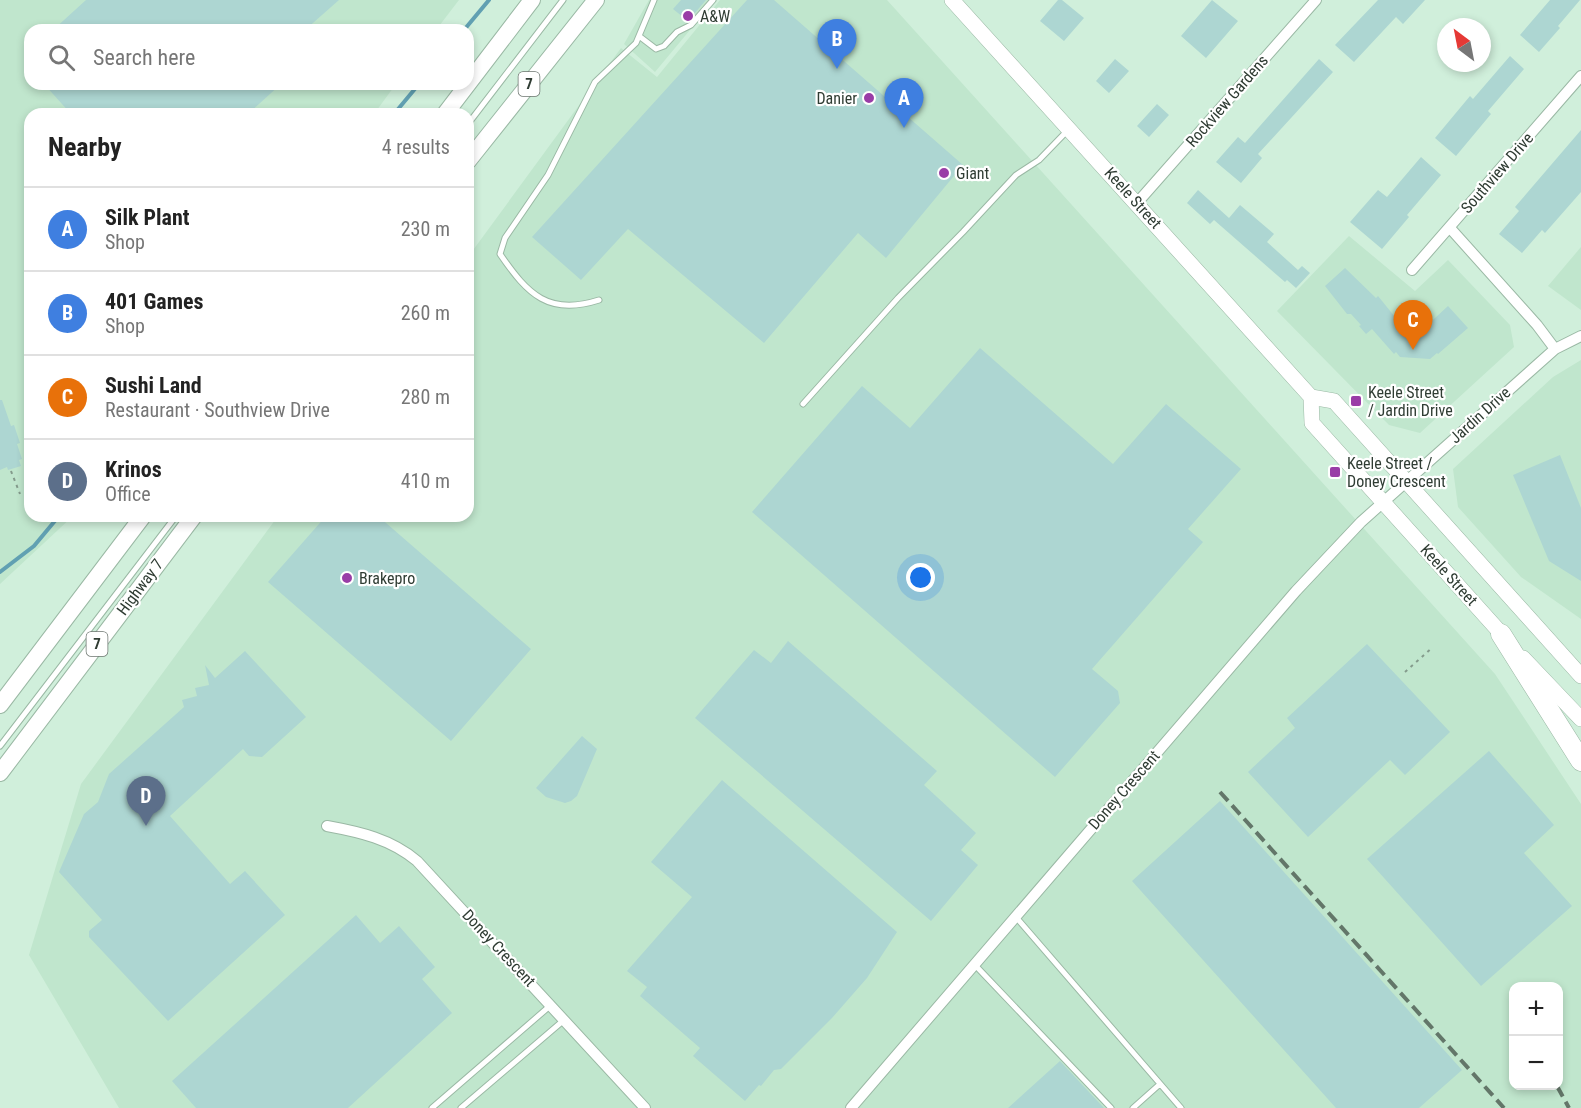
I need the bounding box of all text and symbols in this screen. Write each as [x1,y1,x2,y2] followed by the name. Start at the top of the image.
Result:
[700,7,730,26] place label: A&W
[681,9,695,23] marker: A&W
[1437,18,1491,72] north arrow
[818,20,856,69] pin: B
[24,24,474,90] search box
[45,41,78,74] icon: search
[93,45,195,70] text: Search here
[1182,51,1272,151] street label: Rockview Gardens
[518,72,540,96] road number: 7
[884,78,924,128] pin: A
[816,89,857,108] place label: Danier
[862,91,876,105] marker: Danier
[1457,129,1537,217] street label: Southview Drive
[48,132,122,162] text: Nearby
[382,135,450,159] text: 4 results
[1101,163,1166,233] street label: Keele Street
[956,164,990,183] place label: Giant
[937,166,951,180] marker: Giant
[105,205,190,230] text: Silk Plant
[62,217,73,241] text: A
[401,217,450,241] text: 230 m
[105,230,145,254] text: Shop
[105,289,204,314] text: 401 Games
[1394,300,1432,350] pin: C
[62,301,73,325] text: B
[401,301,450,325] text: 260 m
[105,314,145,338] text: Shop
[105,373,202,398] text: Sushi Land
[1368,383,1453,420] place label: Keele Street / Jardin Drive
[1446,383,1514,447] street label: Jardin Drive
[62,385,73,409] text: C
[401,385,450,409] text: 280 m
[1349,394,1363,408] marker: Keele Street / Jardin Drive
[105,398,330,422] text: Restaurant · Southview Drive
[1347,454,1446,491] place label: Keele Street / Doney Crescent
[105,457,162,482] text: Krinos
[1328,465,1342,479] marker: Keele Street / Doney Crescent
[62,469,73,493] text: D
[401,469,450,493] text: 410 m
[105,482,151,506] text: Office
[1417,540,1482,610] street label: Keele Street
[113,555,167,619] street label: Highway 7
[906,563,935,592] your location
[359,569,415,588] place label: Brakepro
[340,571,354,585] marker: Brakepro
[86,632,108,656] road number: 7
[1084,746,1164,833] street label: Doney Crescent
[126,776,166,826] pin: D
[458,905,540,991] street label: Doney Crescent
[1509,982,1563,1090] map controls
[1509,982,1563,1036] button: +
[1509,1036,1563,1090] button: −

